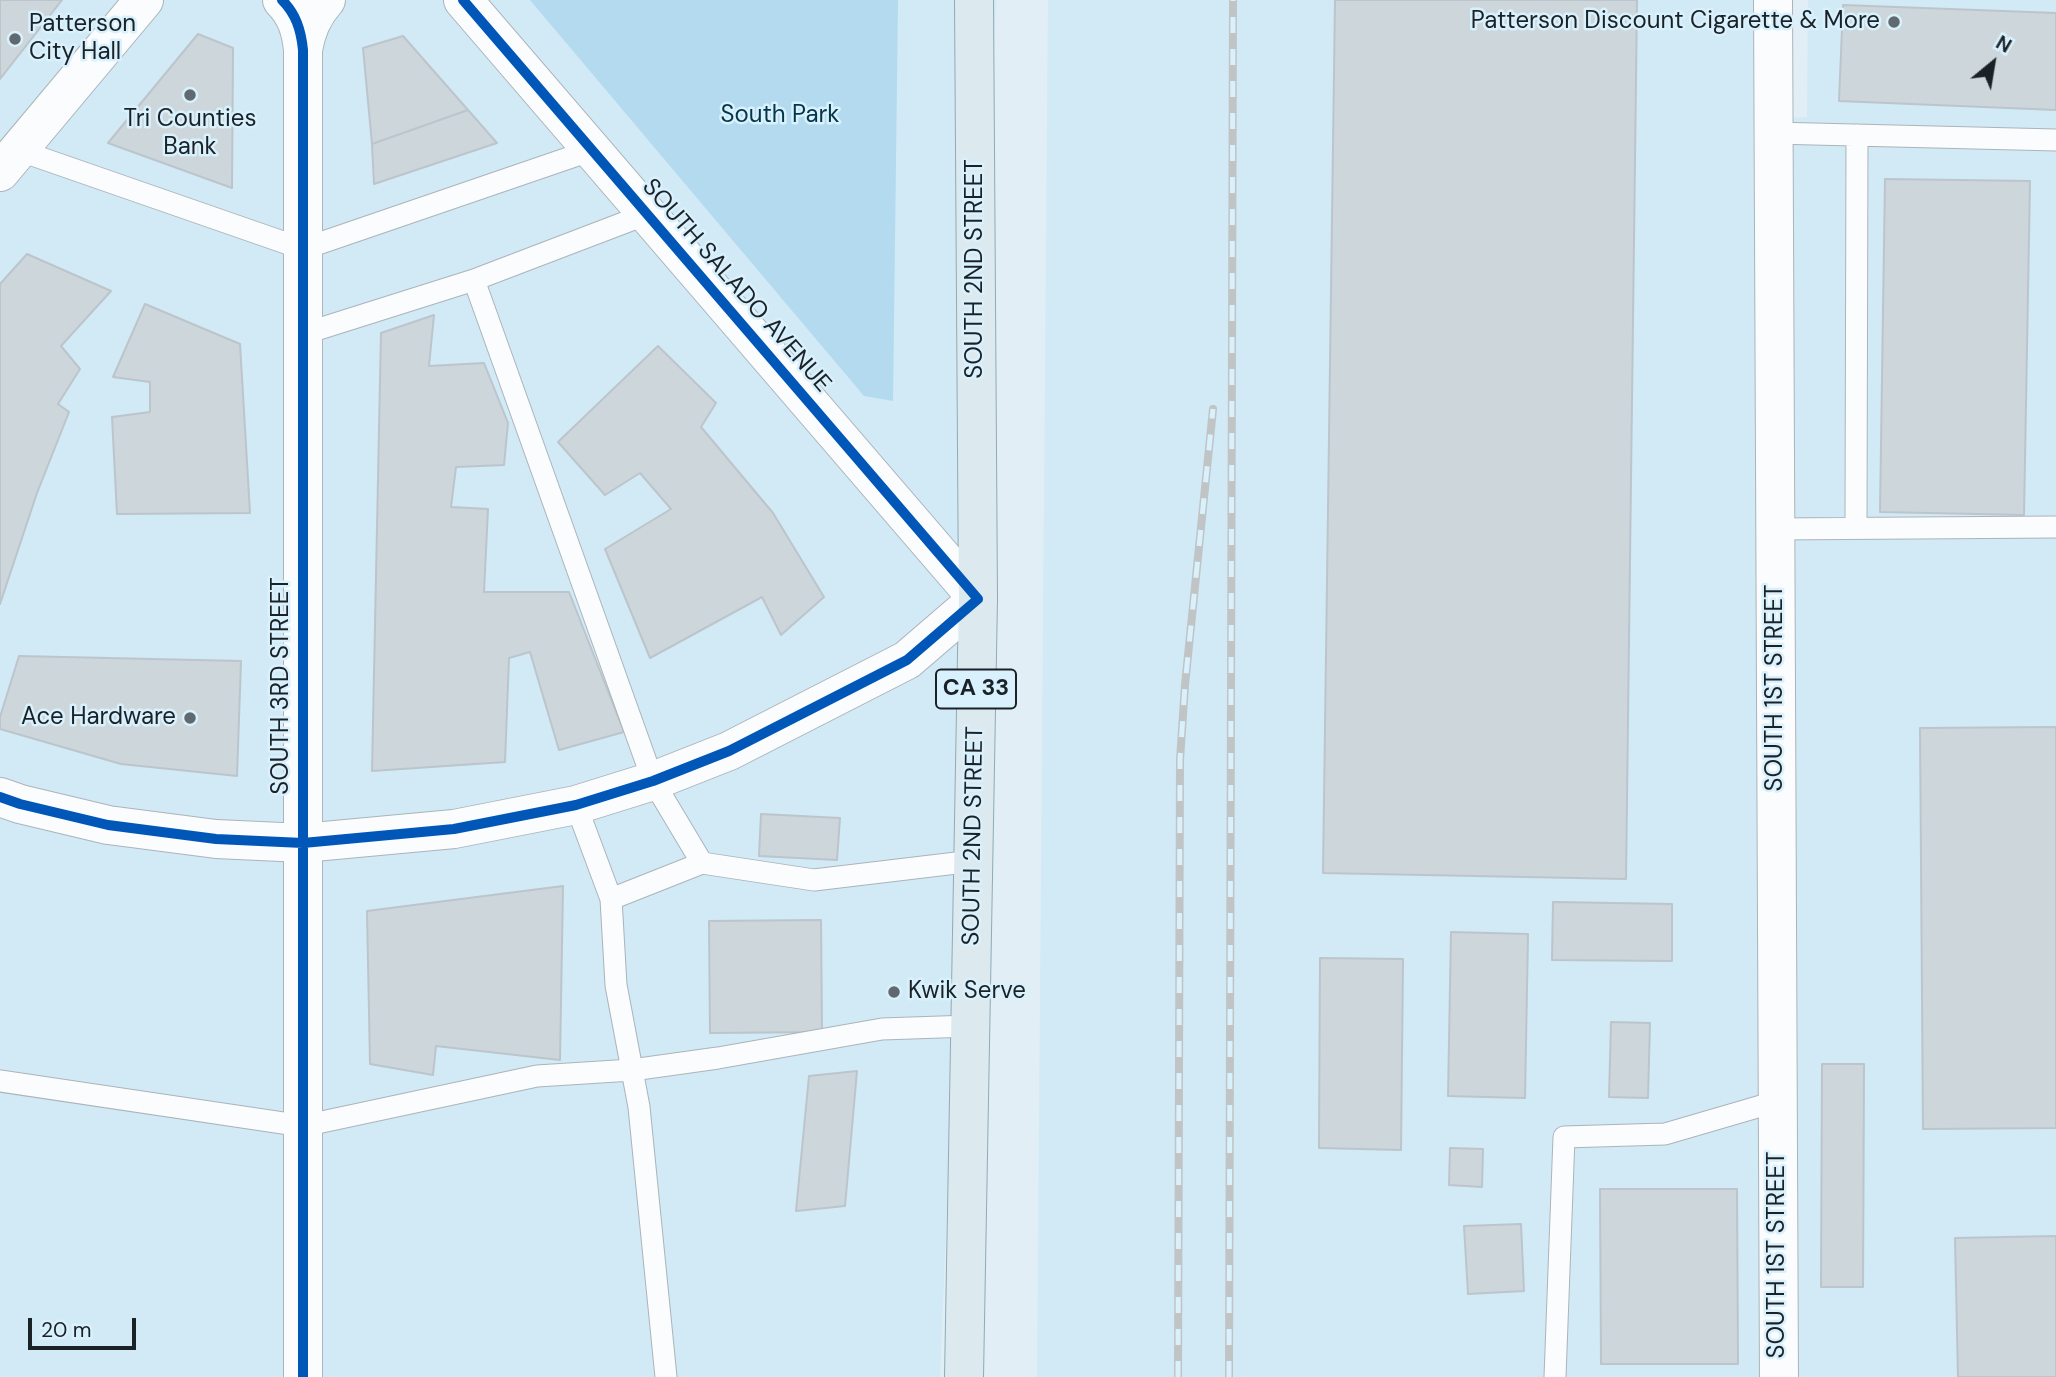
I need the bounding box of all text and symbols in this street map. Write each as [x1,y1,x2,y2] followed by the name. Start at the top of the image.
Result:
[1471,8,1880,36] place label: Patterson Discount Cigarette & More
[29,11,136,67] place label: Patterson City Hall
[1886,14,1902,30] marker: Patterson Discount Cigarette & More
[1958,28,2028,98] north arrow
[1991,30,2016,59] text: N
[7,31,23,47] marker: Patterson City Hall
[182,87,198,103] marker: Tri Counties Bank
[721,102,839,130] park label: South Park
[124,106,256,162] place label: Tri Counties Bank
[962,159,990,379] street label: SOUTH 2ND STREET
[635,173,837,399] street label: SOUTH SALADO AVENUE
[268,577,296,795] street label: SOUTH 3RD STREET
[1762,584,1790,792] street label: SOUTH 1ST STREET
[936,670,1016,708] road number: CA 33
[21,704,176,732] place label: Ace Hardware
[182,710,198,726] marker: Ace Hardware
[958,726,990,946] street label: SOUTH 2ND STREET
[908,978,1026,1006] place label: Kwik Serve
[886,984,902,1000] marker: Kwik Serve
[1764,1151,1792,1359] street label: SOUTH 1ST STREET
[32,1304,140,1348] scale bar
[41,1316,92,1344] text: 20 m

